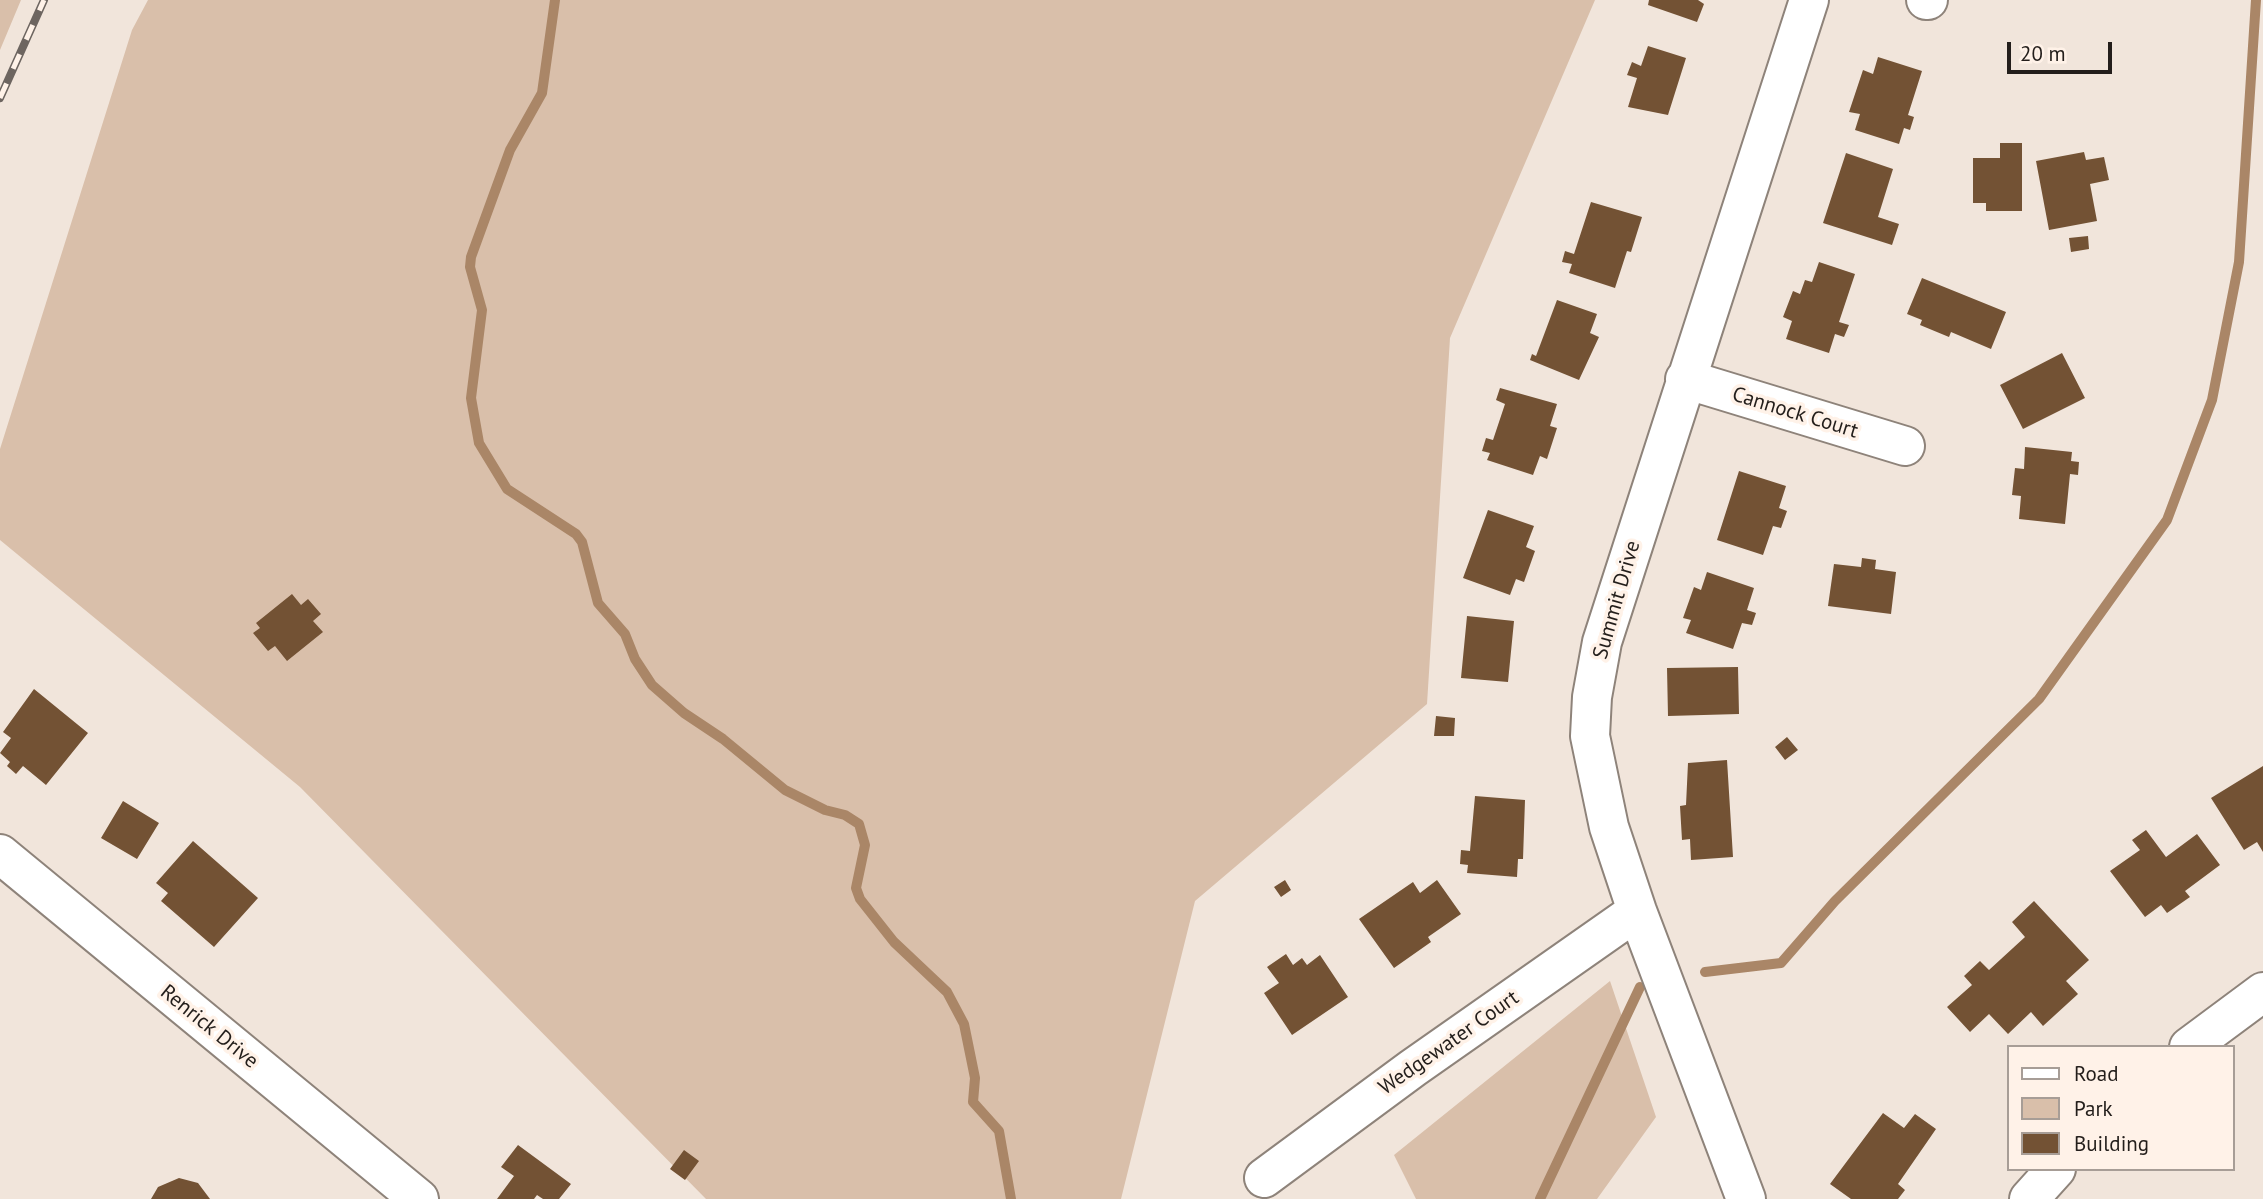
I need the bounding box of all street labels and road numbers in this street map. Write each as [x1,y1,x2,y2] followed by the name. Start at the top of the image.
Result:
[1729,382,1861,444] street label: Cannock Court
[1588,538,1646,662] street label: Summit Drive
[155,980,263,1074] street label: Renrick Drive
[1374,985,1524,1101] street label: Wedgewater Court

